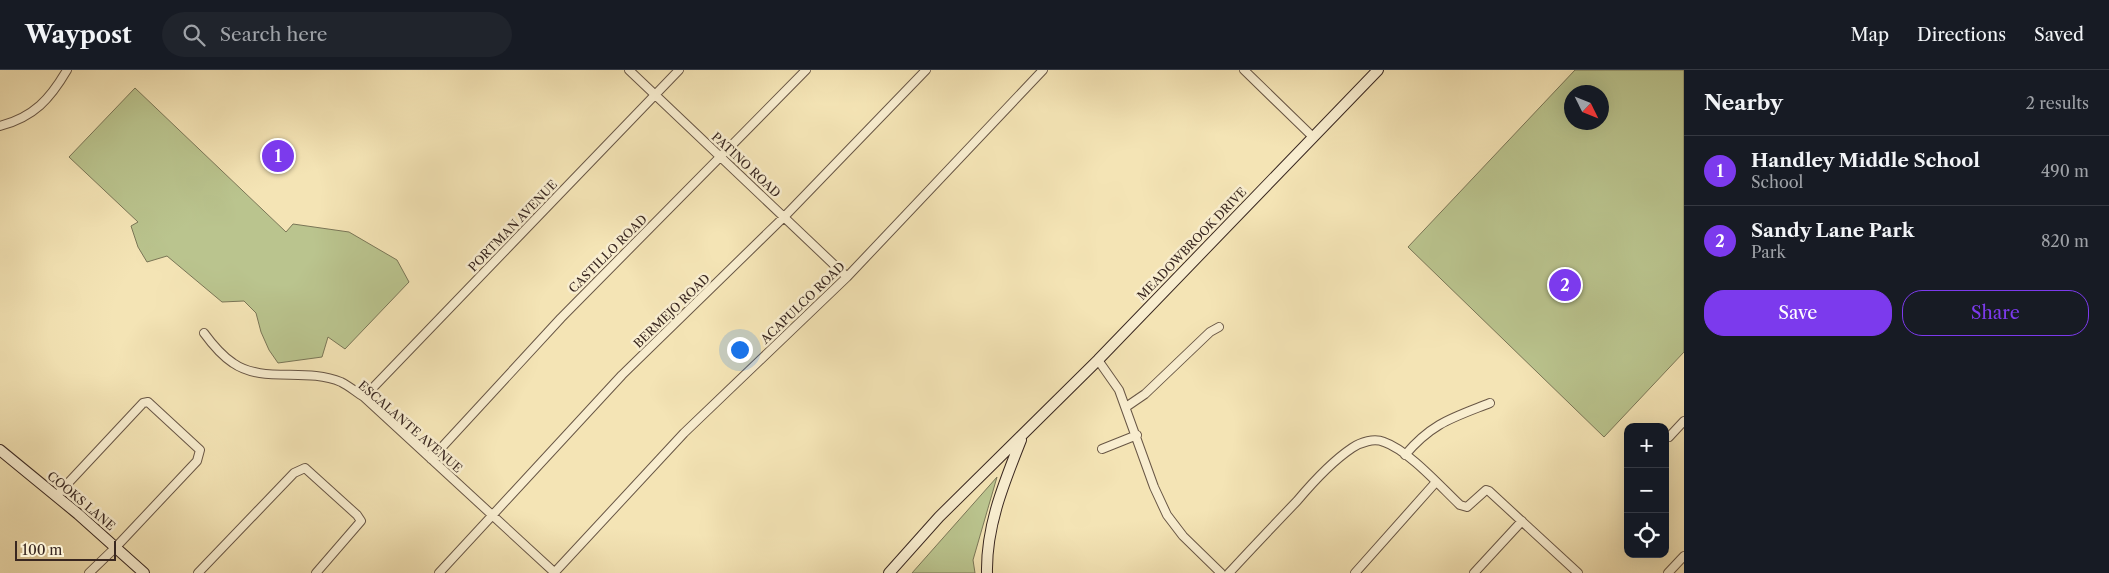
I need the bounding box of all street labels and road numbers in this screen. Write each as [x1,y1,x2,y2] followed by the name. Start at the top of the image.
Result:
[709,129,784,201] street label: PATINO ROAD
[465,177,560,274] street label: PORTMAN AVENUE
[1134,184,1249,303] street label: MEADOWBROOK DRIVE
[565,211,650,296] street label: CASTILLO ROAD
[757,259,848,347] street label: ACAPULCO ROAD
[630,270,713,351] street label: BERMEJO ROAD
[355,377,465,476] street label: ESCALANTE AVENUE
[44,468,118,533] street label: COOKS LANE

